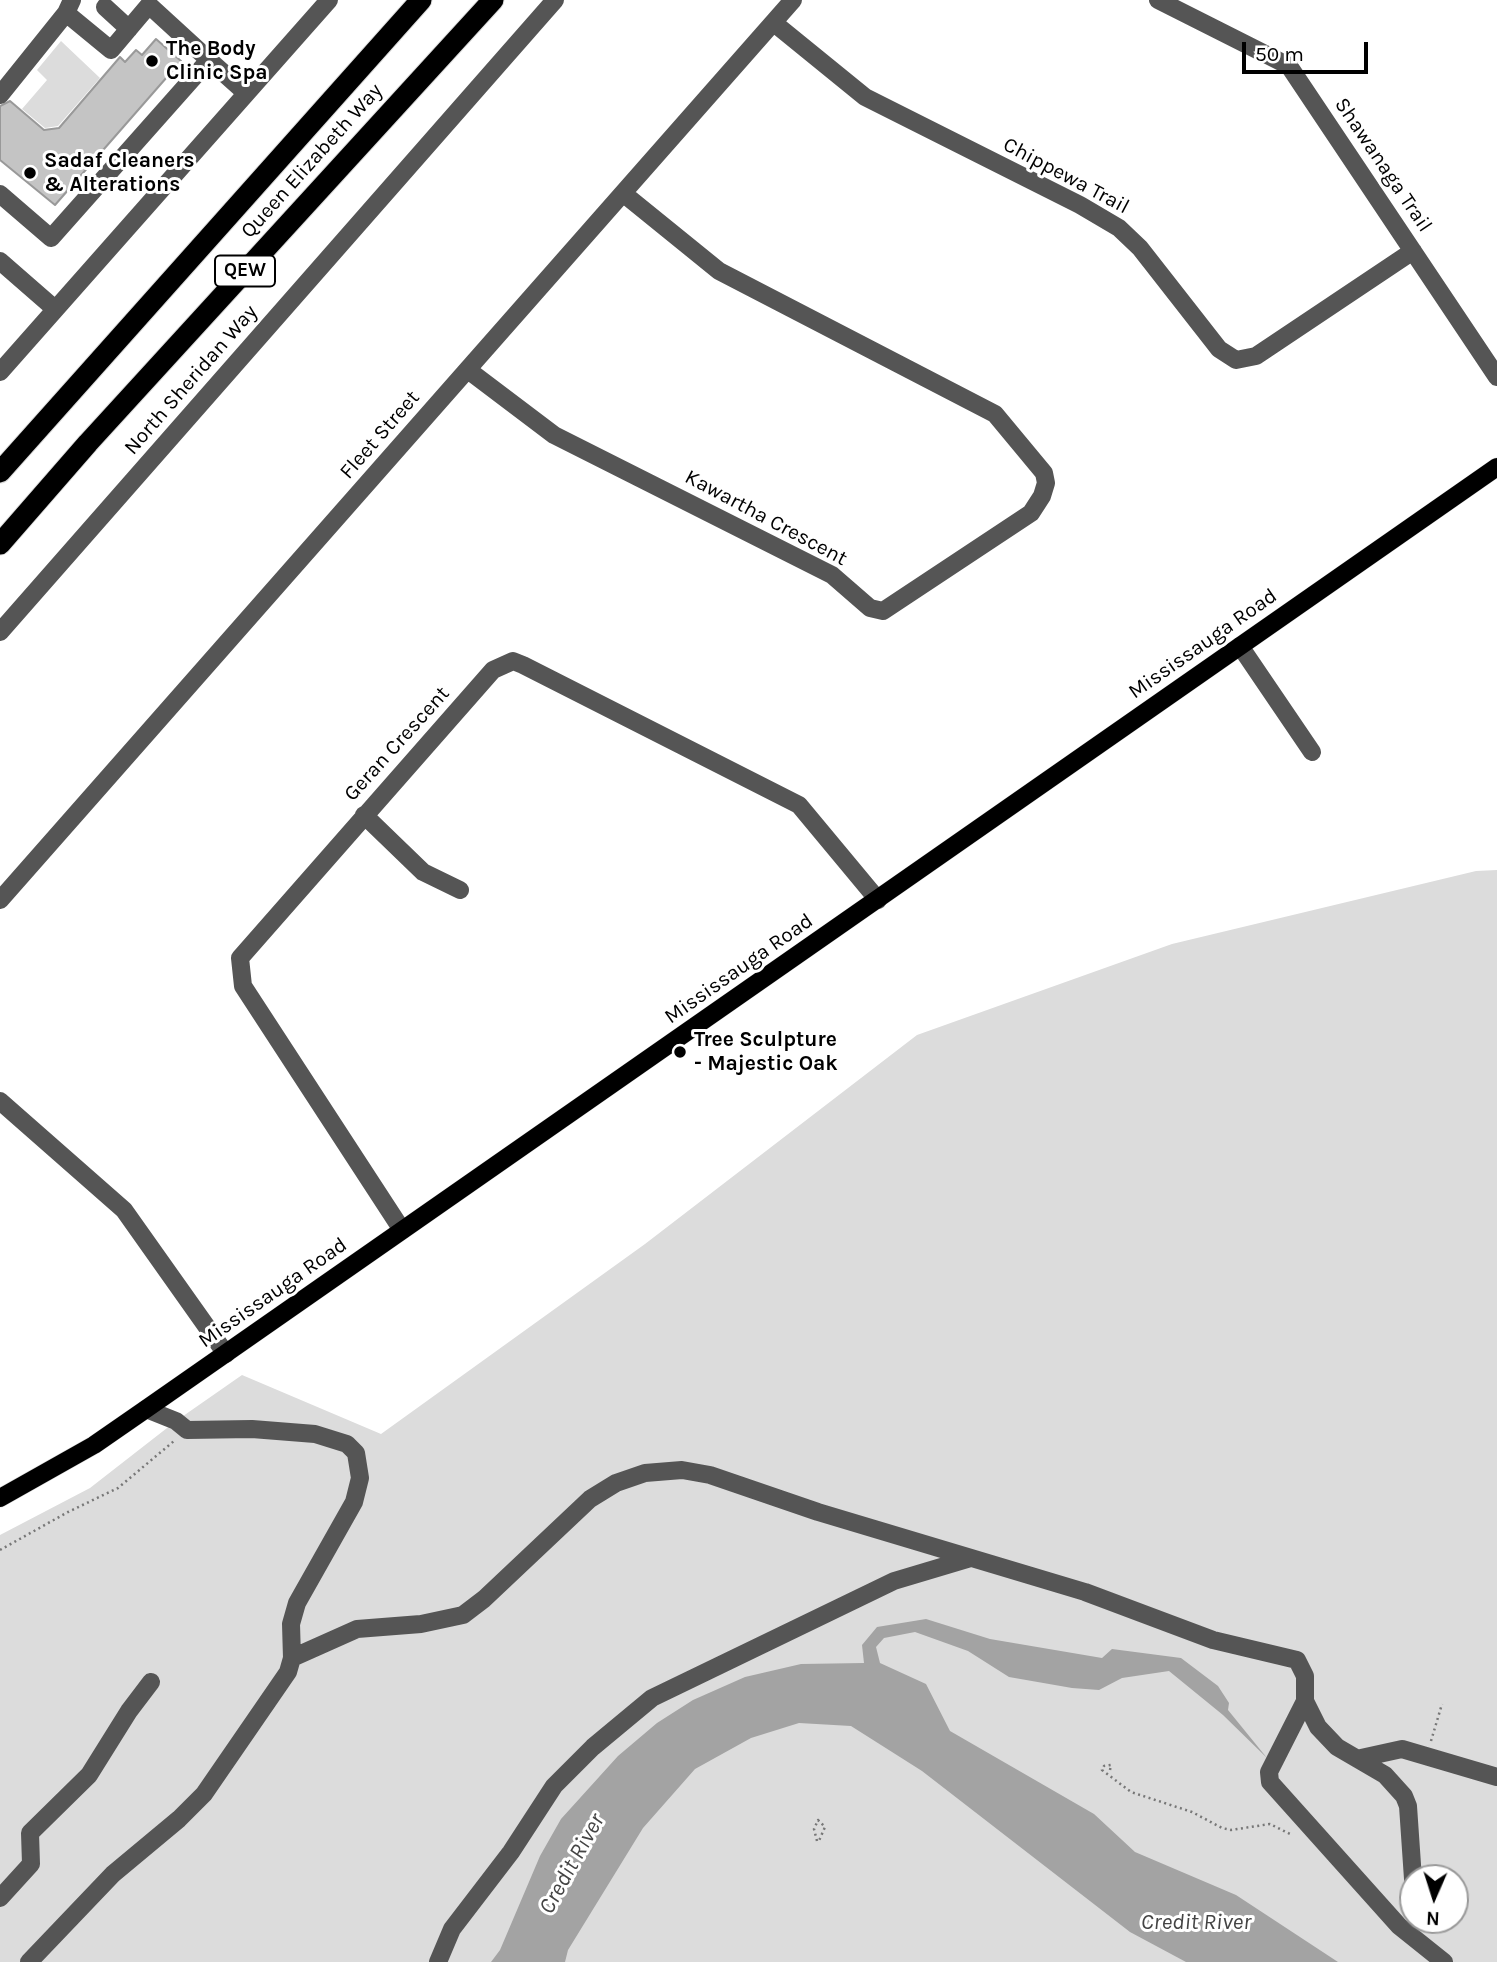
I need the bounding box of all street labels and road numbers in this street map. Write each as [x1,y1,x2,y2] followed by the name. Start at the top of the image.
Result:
[236,79,388,243] street label: Queen Elizabeth Way
[1329,93,1437,237] street label: Shawanaga Trail
[999,132,1133,220] street label: Chippewa Trail
[215,256,275,286] road number: QEW
[119,300,263,460] street label: North Sheridan Way
[335,386,425,484] street label: Fleet Street
[680,465,852,571] street label: Kawartha Crescent
[1124,583,1282,705] street label: Mississauga Road
[339,681,455,807] street label: Geran Crescent
[660,908,818,1030] street label: Mississauga Road
[194,1232,352,1354] street label: Mississauga Road

